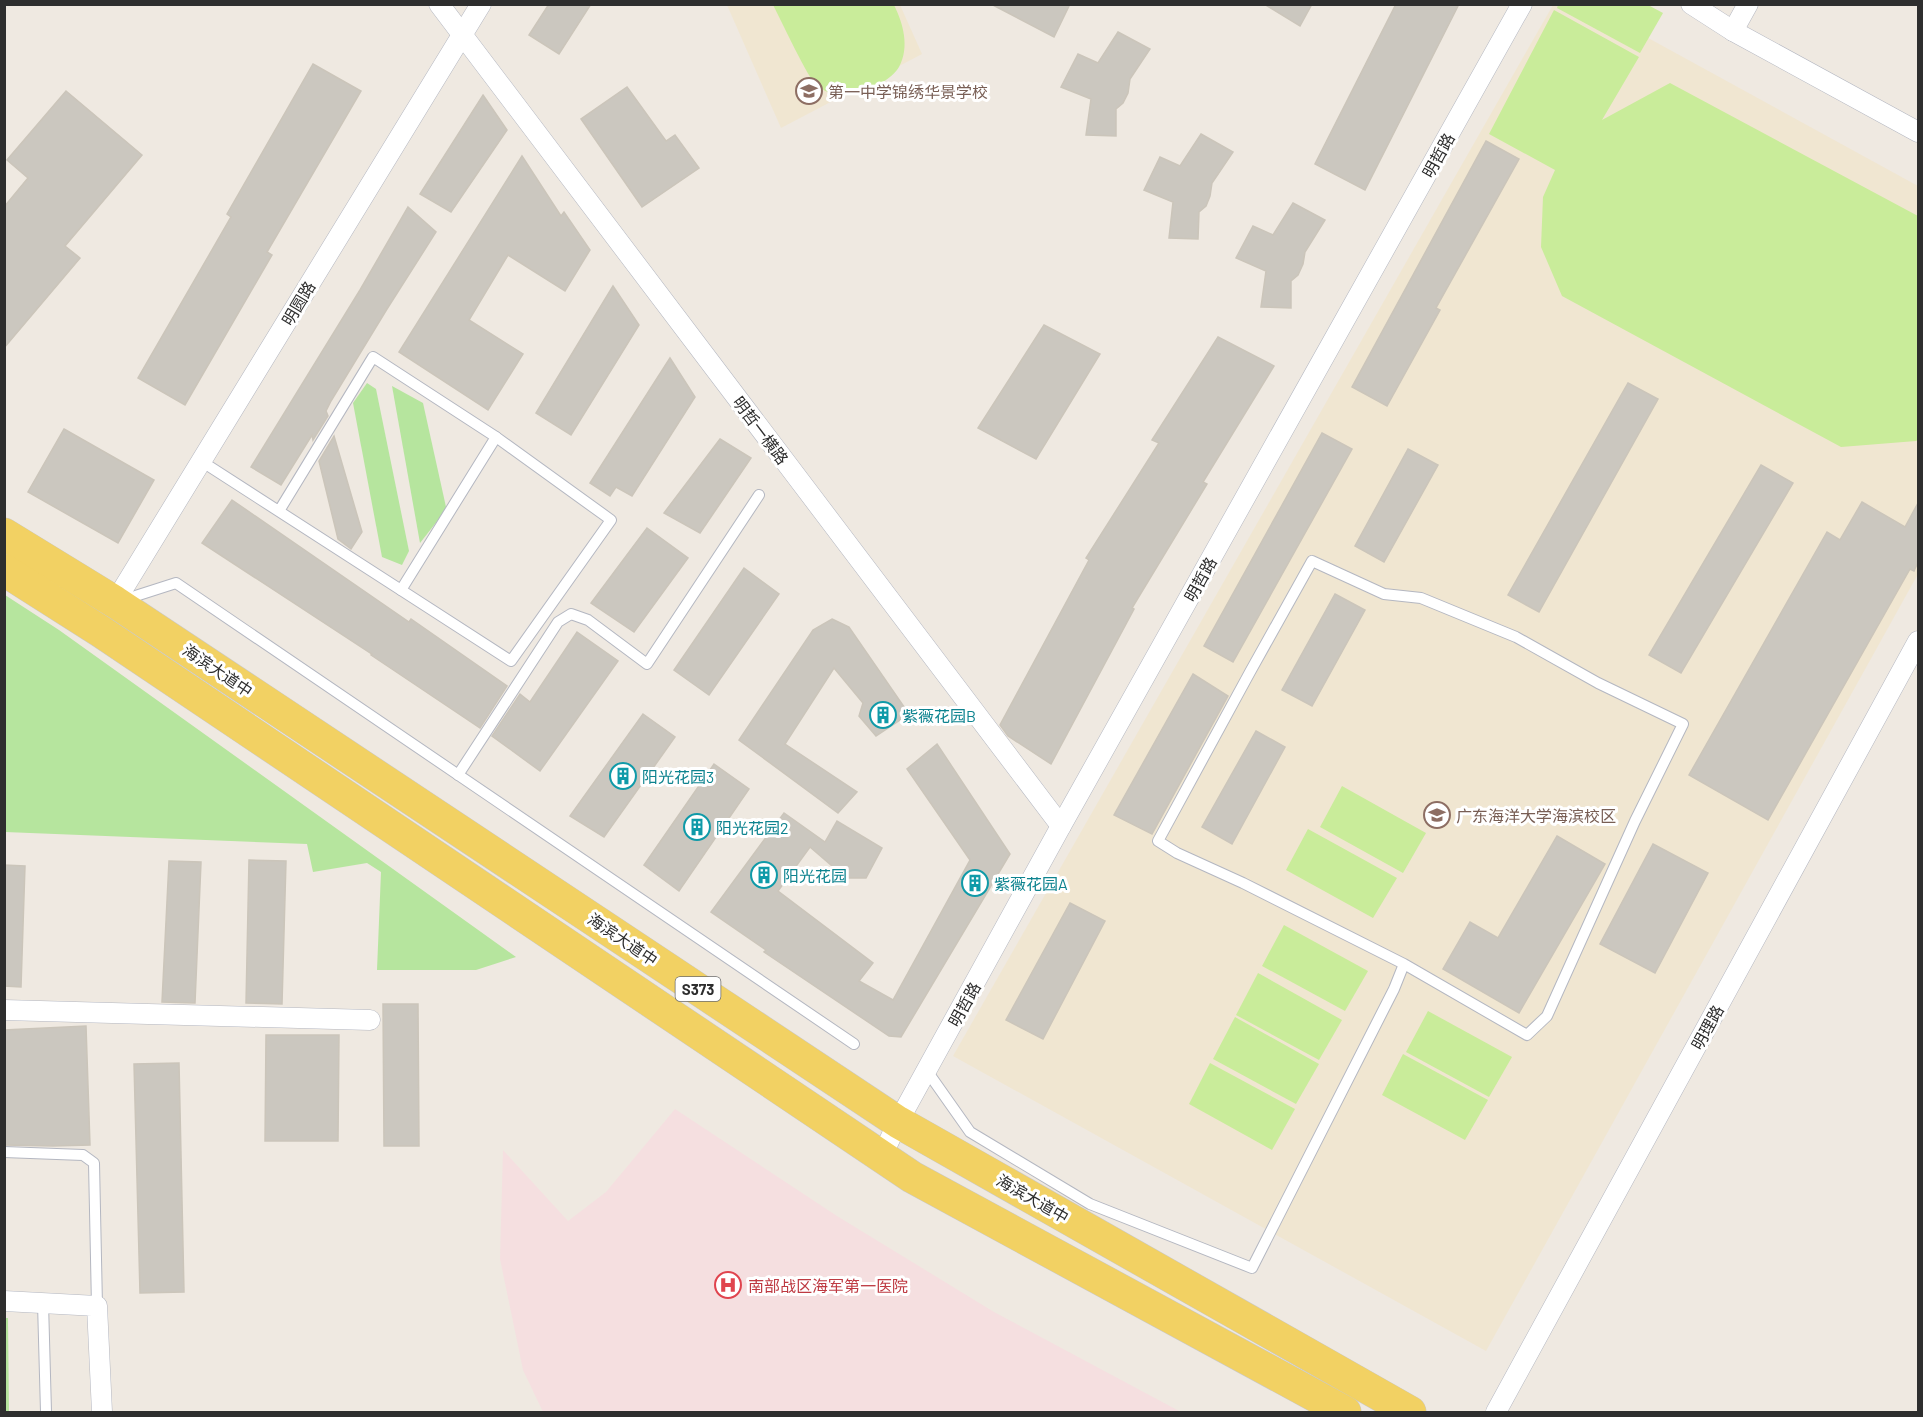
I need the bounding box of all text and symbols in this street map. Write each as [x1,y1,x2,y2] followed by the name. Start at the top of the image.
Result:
[794,76,824,106] school or university icon: 第一中学锦绣华景学校
[828,82,988,101] place label: 第一中学锦绣华景学校
[1418,129,1458,181] street label: 明哲路
[277,278,319,328] street label: 明圆路
[729,392,793,468] street label: 明哲一横路
[1180,553,1220,605] street label: 明哲路
[180,640,256,700] street label: 海滨大道中
[868,700,898,730] building icon: 紫薇花园B
[902,706,976,725] place label: 紫薇花园B
[608,761,638,791] building icon: 阳光花园3
[642,767,714,786] place label: 阳光花园3
[1422,800,1452,830] school or university icon: 广东海洋大学海滨校区
[1456,806,1616,825] place label: 广东海洋大学海滨校区
[682,812,712,842] building icon: 阳光花园2
[716,818,789,837] place label: 阳光花园2
[749,860,779,890] building icon: 阳光花园
[783,866,847,885] place label: 阳光花园
[960,868,990,898] building icon: 紫薇花园A
[994,874,1068,893] place label: 紫薇花园A
[585,909,661,969] street label: 海滨大道中
[676,977,720,1001] road number: S373
[944,978,984,1030] street label: 明哲路
[1687,1001,1727,1053] street label: 明理路
[994,1170,1072,1226] street label: 海滨大道中
[713,1270,743,1300] hospital icon: 南部战区海军第一医院
[748,1276,908,1295] place label: 南部战区海军第一医院

